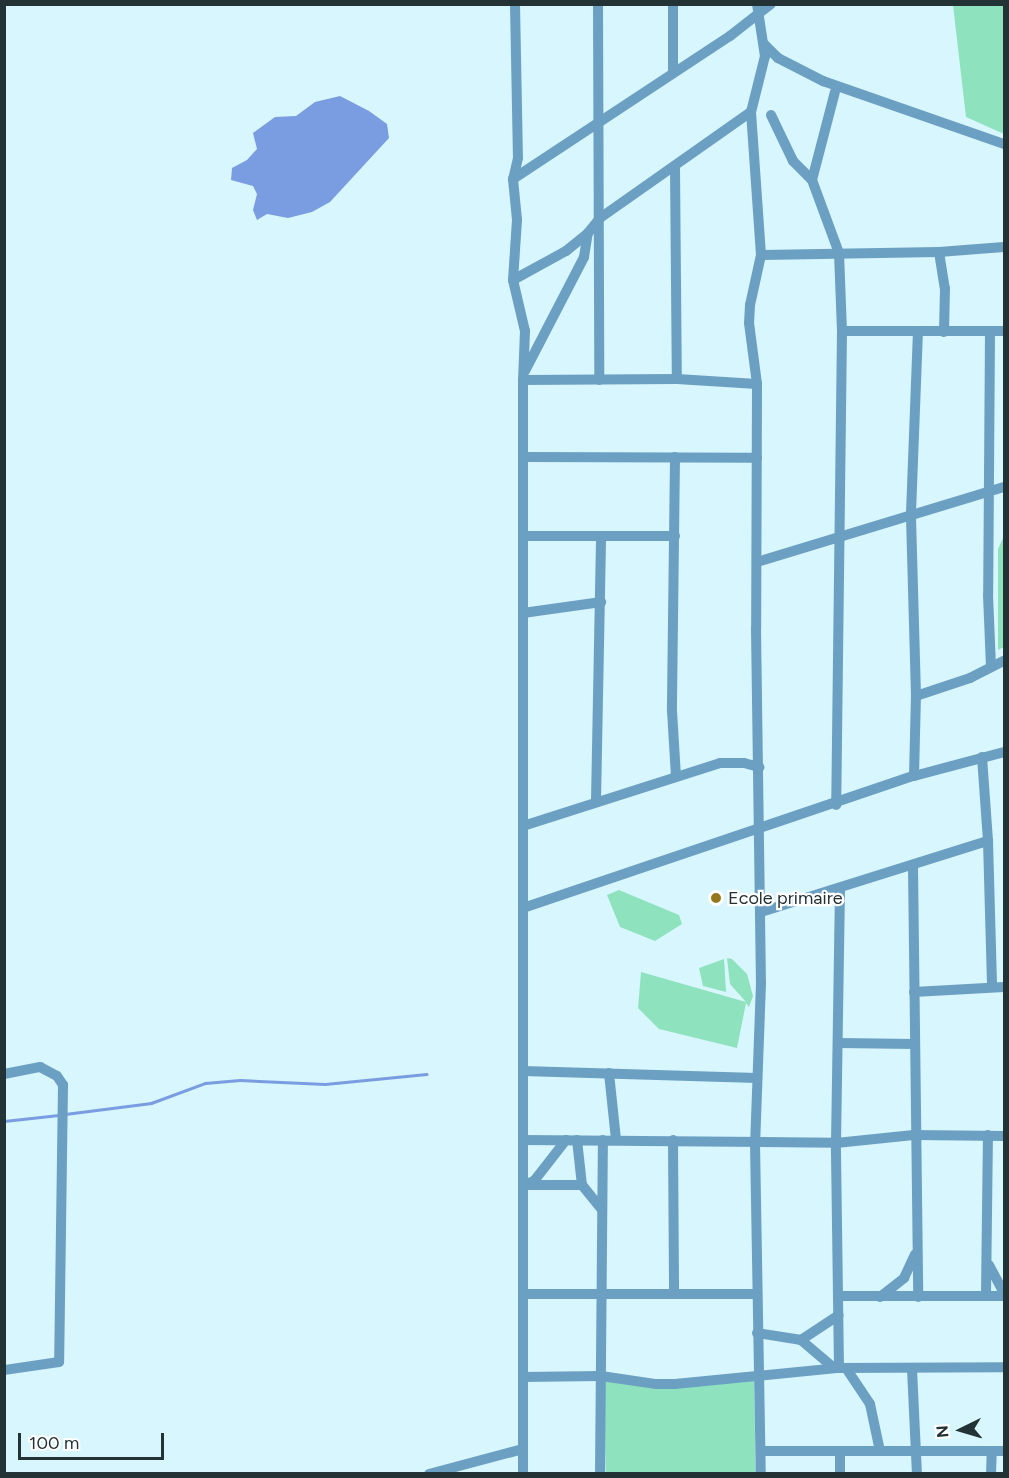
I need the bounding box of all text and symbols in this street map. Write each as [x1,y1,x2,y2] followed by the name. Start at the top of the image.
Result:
[728,887,843,909] place label: Ecole primaire
[709,891,723,905] marker: Ecole primaire
[931,1400,991,1460] north arrow
[21,1421,166,1459] scale bar
[933,1425,953,1439] text: N
[29,1432,79,1454] text: 100 m

